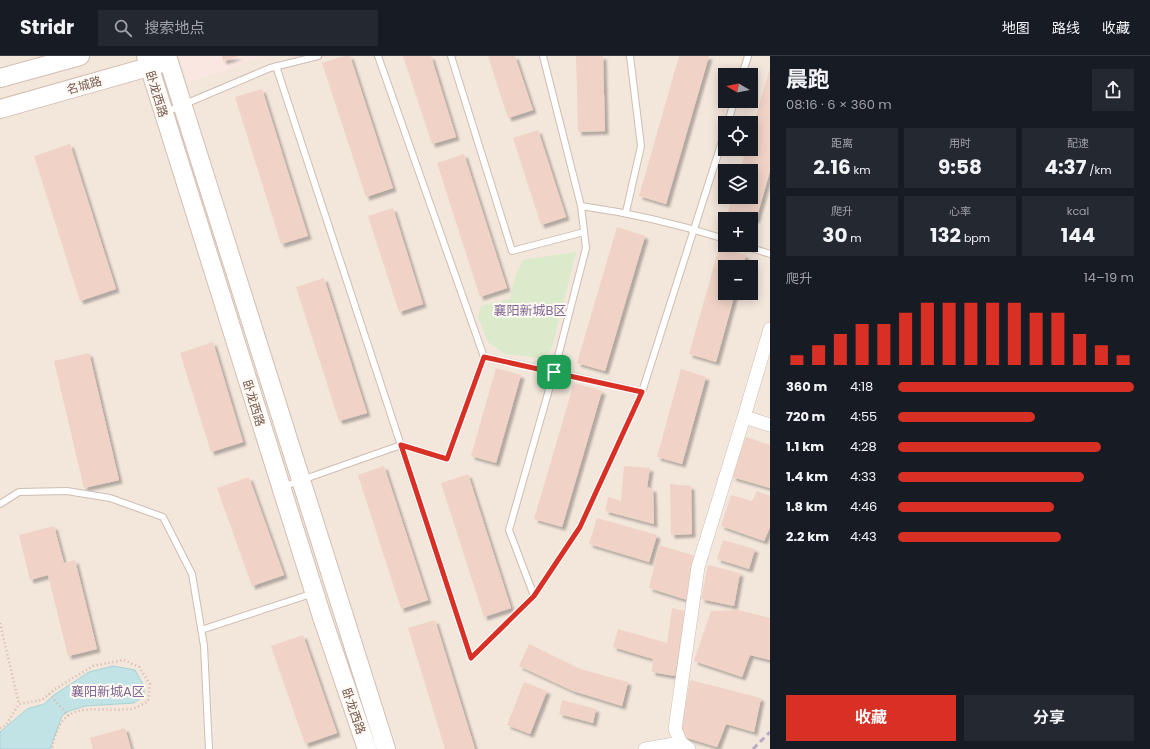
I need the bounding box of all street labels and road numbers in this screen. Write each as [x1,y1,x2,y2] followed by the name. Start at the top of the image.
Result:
[142,69,172,119] street label: 卧龙西路
[64,72,104,98] street label: 名城路
[239,378,269,428] street label: 卧龙西路
[338,686,370,736] street label: 卧龙西路

